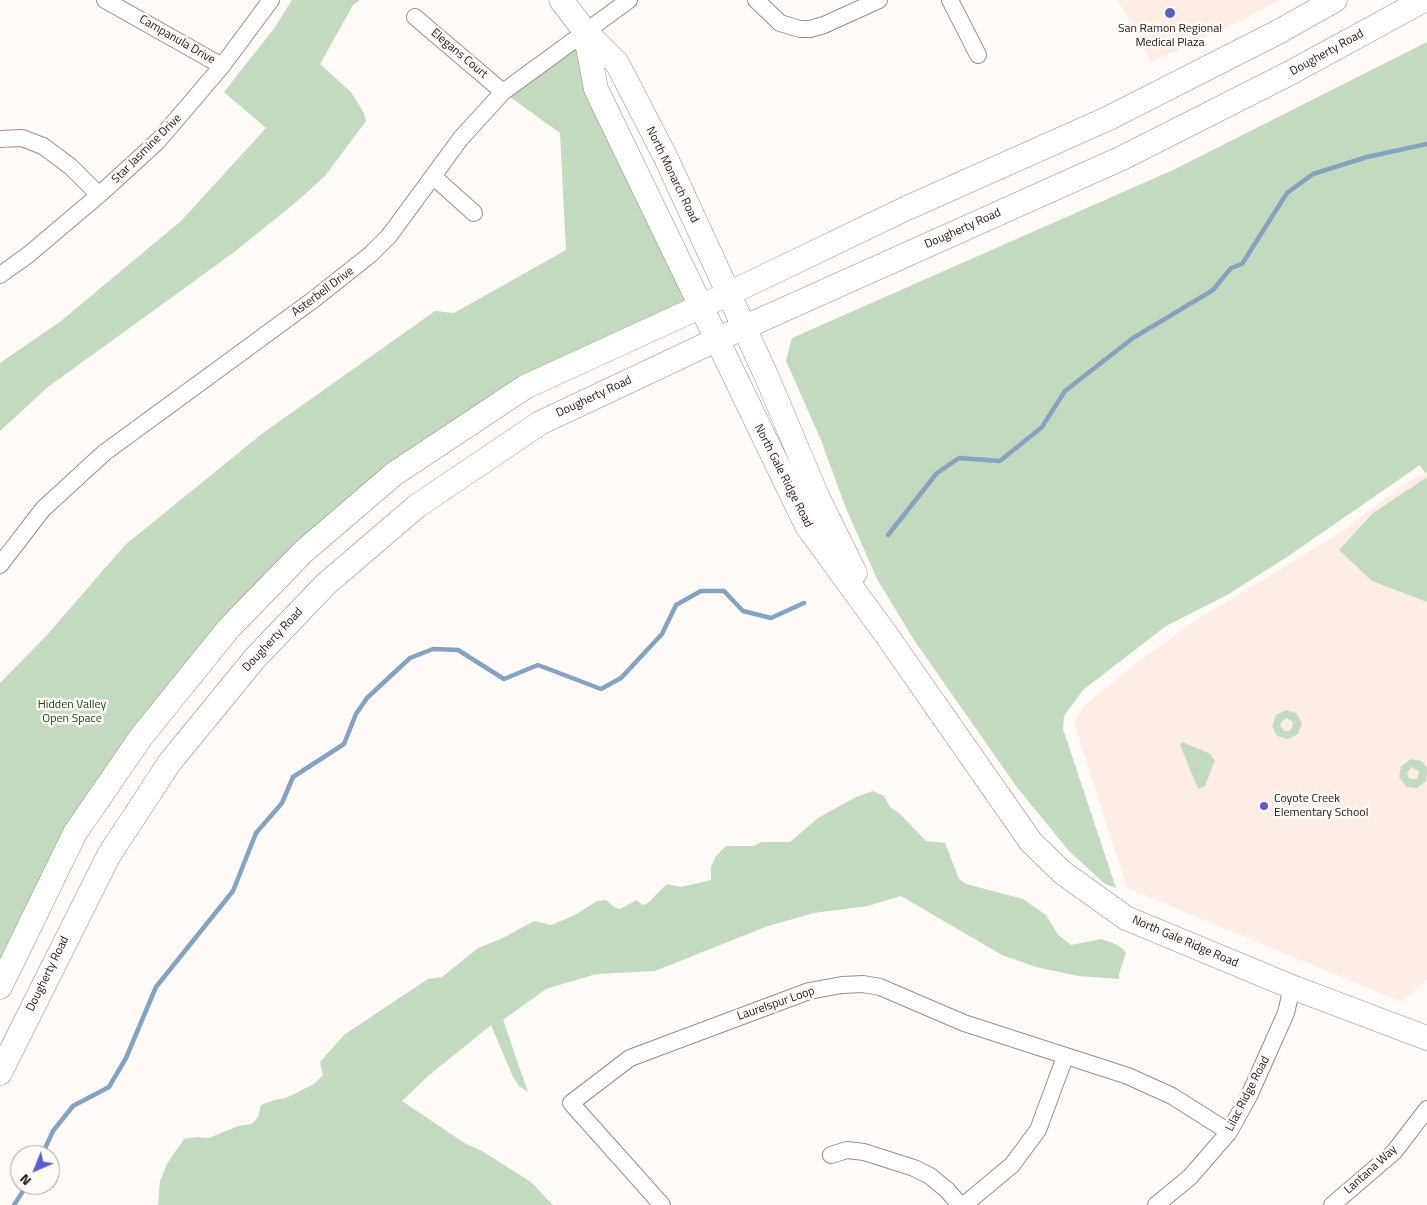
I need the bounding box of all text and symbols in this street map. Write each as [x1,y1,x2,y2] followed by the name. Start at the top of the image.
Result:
[1163,6,1177,20] marker: San Ramon Regional Medical Plaza
[136,12,218,68] street label: Campanula Drive
[1118,22,1222,50] place label: San Ramon Regional Medical Plaza
[428,26,490,82] street label: Elegans Court
[1288,27,1366,79] street label: Dougherty Road
[109,111,185,187] street label: Star Jasmine Drive
[643,125,701,225] street label: North Monarch Road
[923,206,1003,252] street label: Dougherty Road
[289,264,357,320] street label: Asterbell Drive
[554,373,634,421] street label: Dougherty Road
[751,422,815,530] street label: North Gale Ridge Road
[240,605,306,675] street label: Dougherty Road
[38,698,106,726] park label: Hidden Valley Open Space
[1274,792,1368,820] place label: Coyote Creek Elementary School
[1258,800,1270,812] marker: Coyote Creek Elementary School
[1130,913,1240,971] street label: North Gale Ridge Road
[24,934,72,1014] street label: Dougherty Road
[735,984,817,1024] street label: Laurelspur Loop
[1223,1054,1273,1134] street label: Lilac Ridge Road
[1342,1143,1400,1197] street label: Lantana Way
[10,1145,60,1195] north arrow
[14,1170,36,1191] text: N

